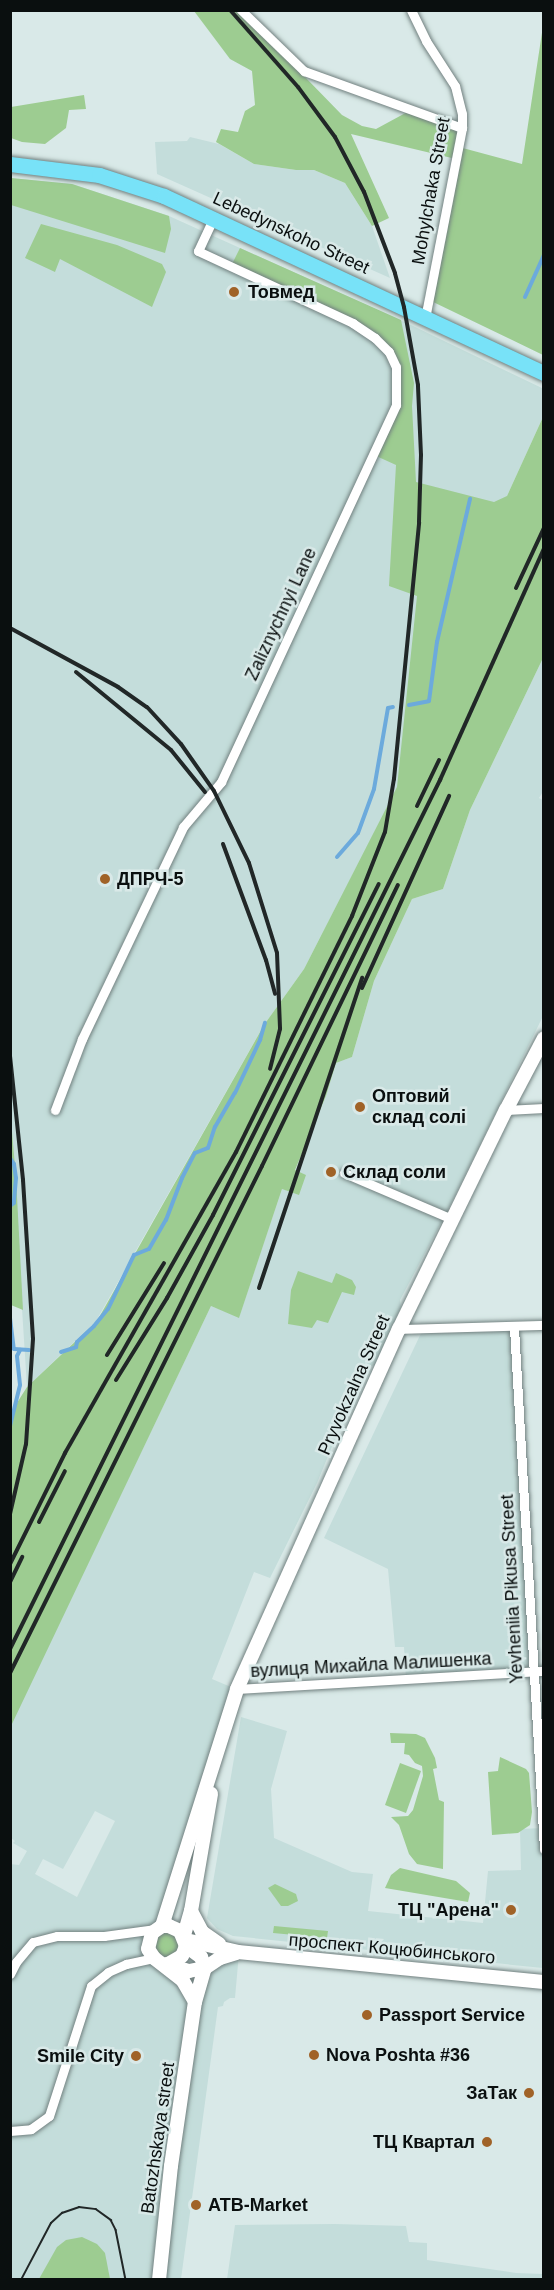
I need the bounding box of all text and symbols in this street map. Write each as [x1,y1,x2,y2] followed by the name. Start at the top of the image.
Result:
[407,116,455,266] street label: Mohylchaka Street
[209,187,373,279] street label: Lebedynskoho Street
[248,281,314,303] place label: Товмед
[225,283,243,301] marker: Товмед
[241,544,321,684] street label: Zaliznychnyi Lane
[117,868,183,890] place label: ДПРЧ-5
[98,872,112,886] marker: ДПРЧ-5
[372,1086,466,1128] place label: Оптовий склад солі
[353,1100,367,1114] marker: Оптовий склад солі
[343,1161,446,1183] place label: Склад соли
[324,1165,338,1179] marker: Склад соли
[313,1312,395,1458] street label: Pryvokzalna Street
[496,1494,528,1684] street label: Yevheniia Pikusa Street
[250,1648,492,1682] street label: вулиця Михайла Малишенка
[398,1899,499,1921] place label: ТЦ "Арена"
[504,1903,518,1917] marker: ТЦ "Арена"
[288,1929,496,1969] street label: проспект Коцюбинського
[379,2004,525,2026] place label: Passport Service
[360,2008,374,2022] marker: Passport Service
[326,2044,470,2066] place label: Nova Poshta #36
[37,2045,124,2067] place label: Smile City
[307,2048,321,2062] marker: Nova Poshta #36
[129,2049,143,2063] marker: Smile City
[137,2061,179,2215] street label: Batozhskaya street
[466,2082,517,2104] place label: ЗаТак
[522,2086,536,2100] marker: ЗаТак
[373,2131,475,2153] place label: ТЦ Квартал
[480,2135,494,2149] marker: ТЦ Квартал
[208,2194,308,2216] place label: ATB-Market
[189,2198,203,2212] marker: ATB-Market

